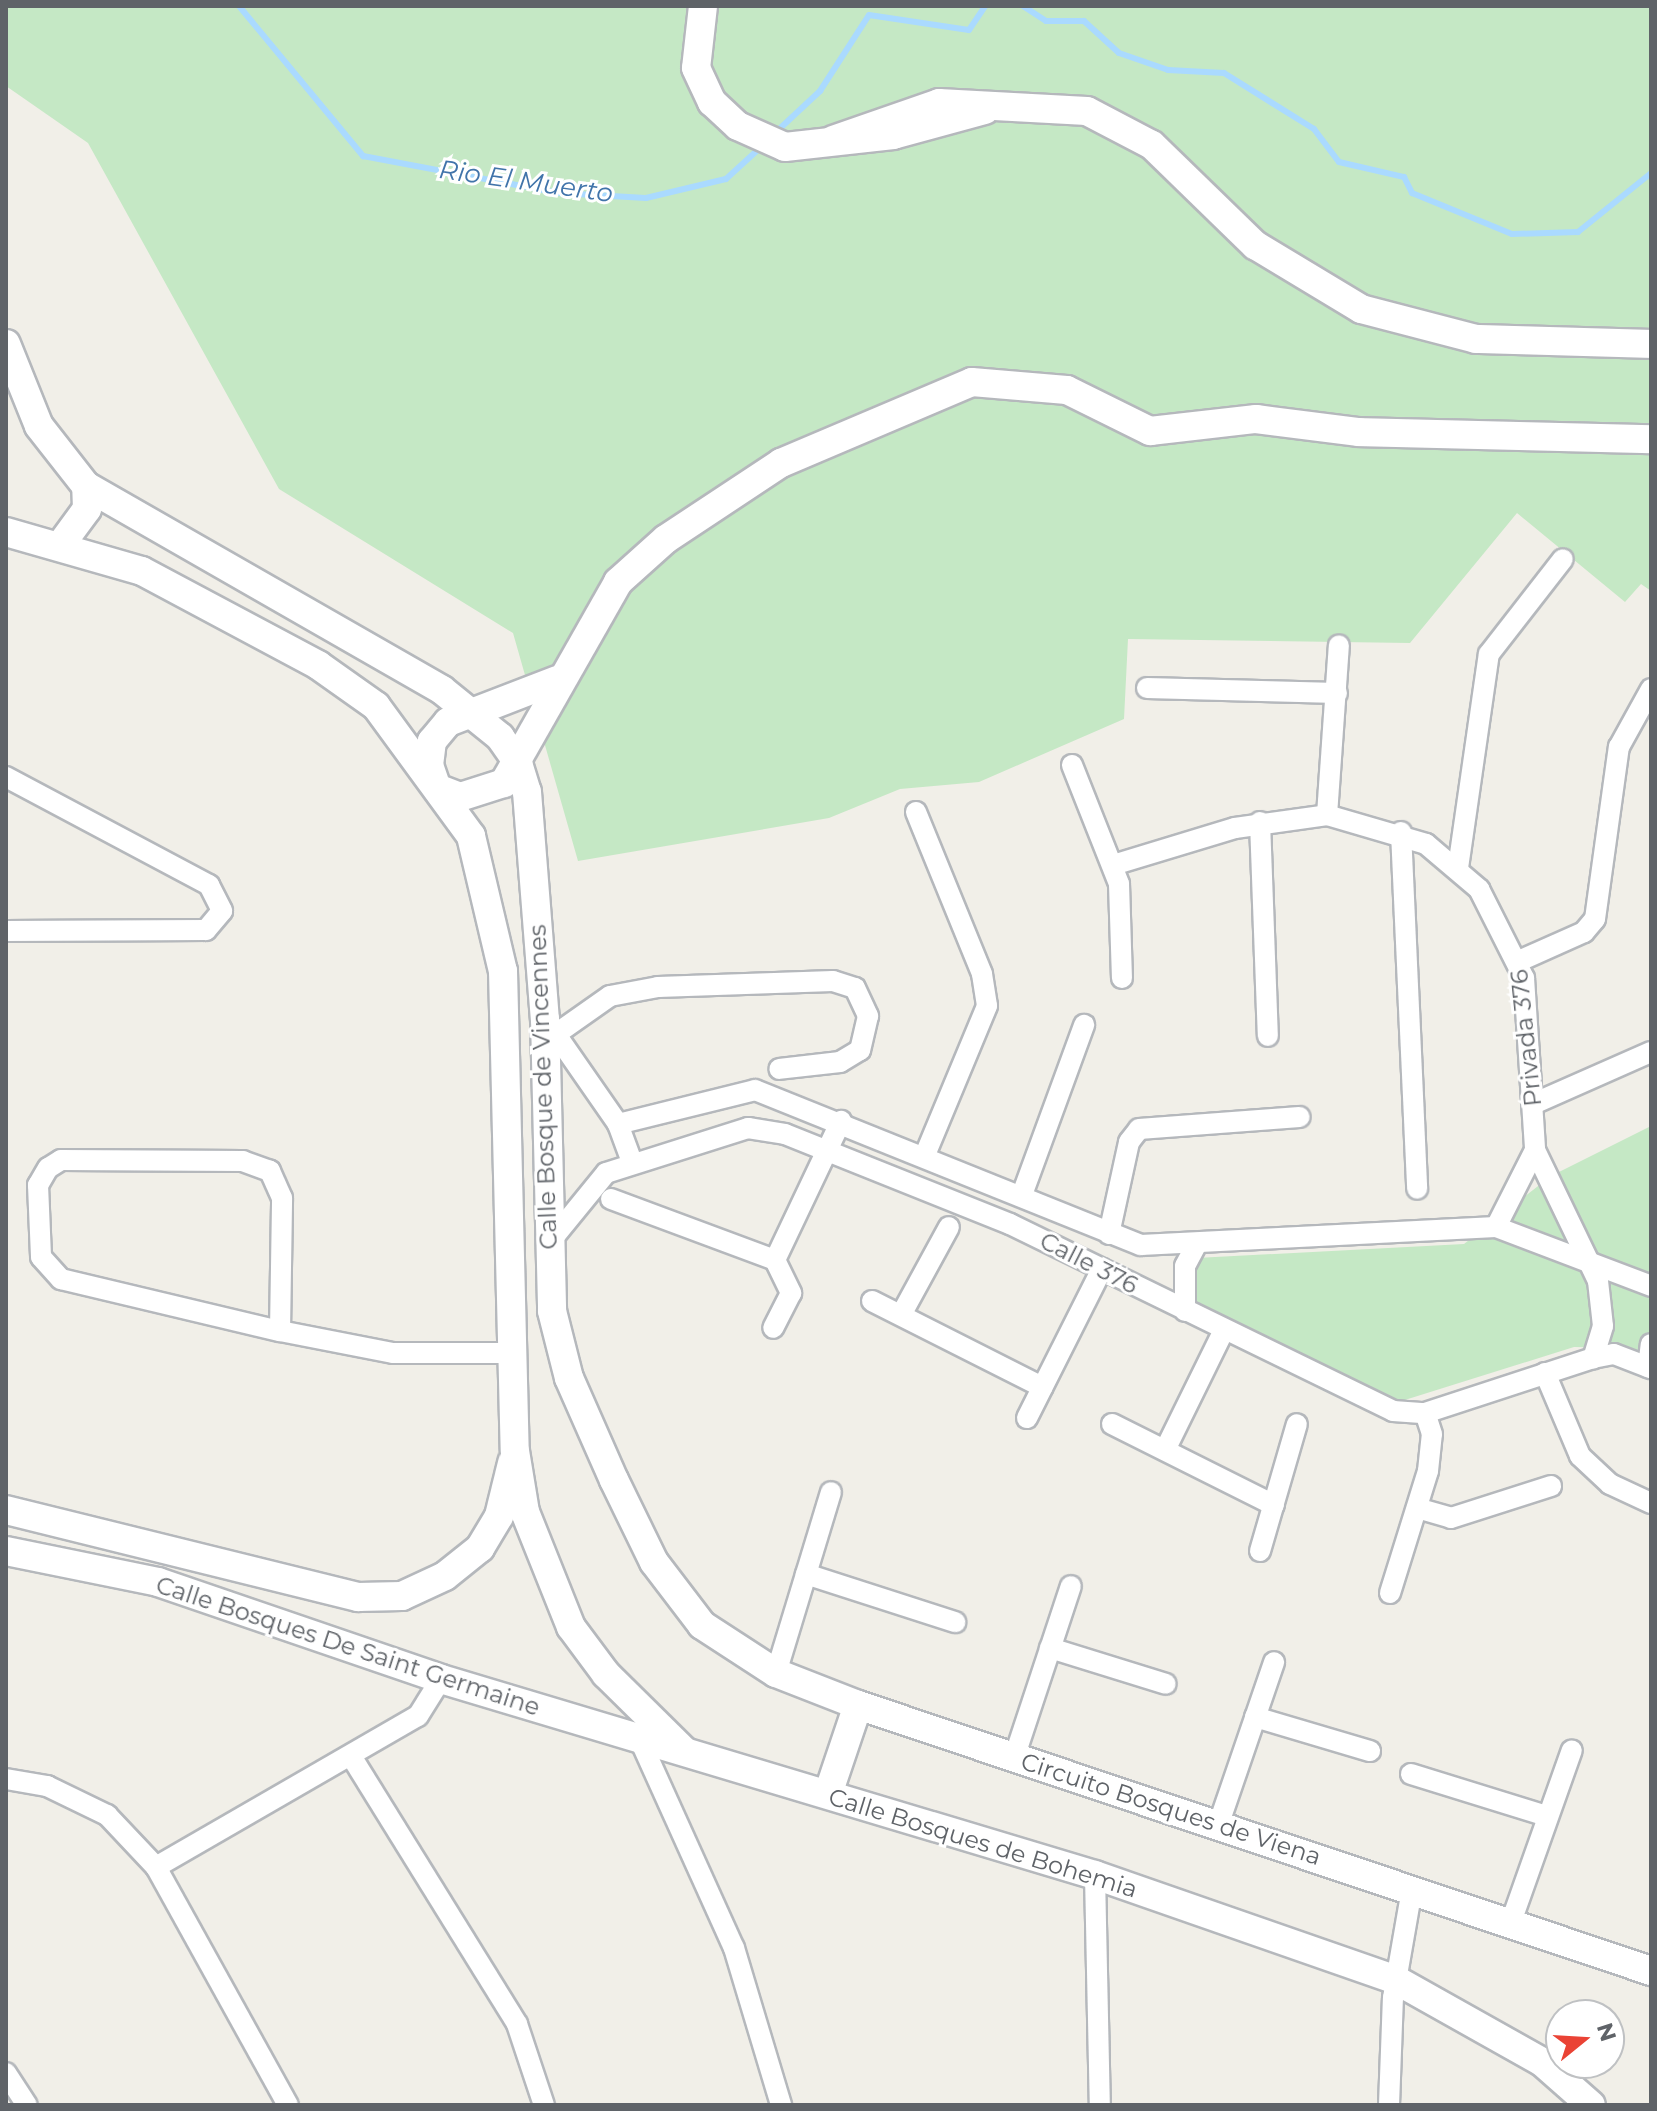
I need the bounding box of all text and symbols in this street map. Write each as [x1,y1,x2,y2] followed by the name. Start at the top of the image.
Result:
[437,154,615,210] water label: Rio El Muerto
[523,924,563,1250] street label: Calle Bosque de Vincennes
[1504,968,1548,1108] street label: Privada 376
[1035,1226,1143,1300] street label: Calle 376
[152,1570,544,1722] street label: Calle Bosques De Saint Germaine
[1017,1747,1325,1871] street label: Circuito Bosques de Viena
[825,1782,1141,1904] street label: Calle Bosques de Bohemia
[1545,1999,1625,2079] north arrow
[1591,2019,1622,2045] text: N

